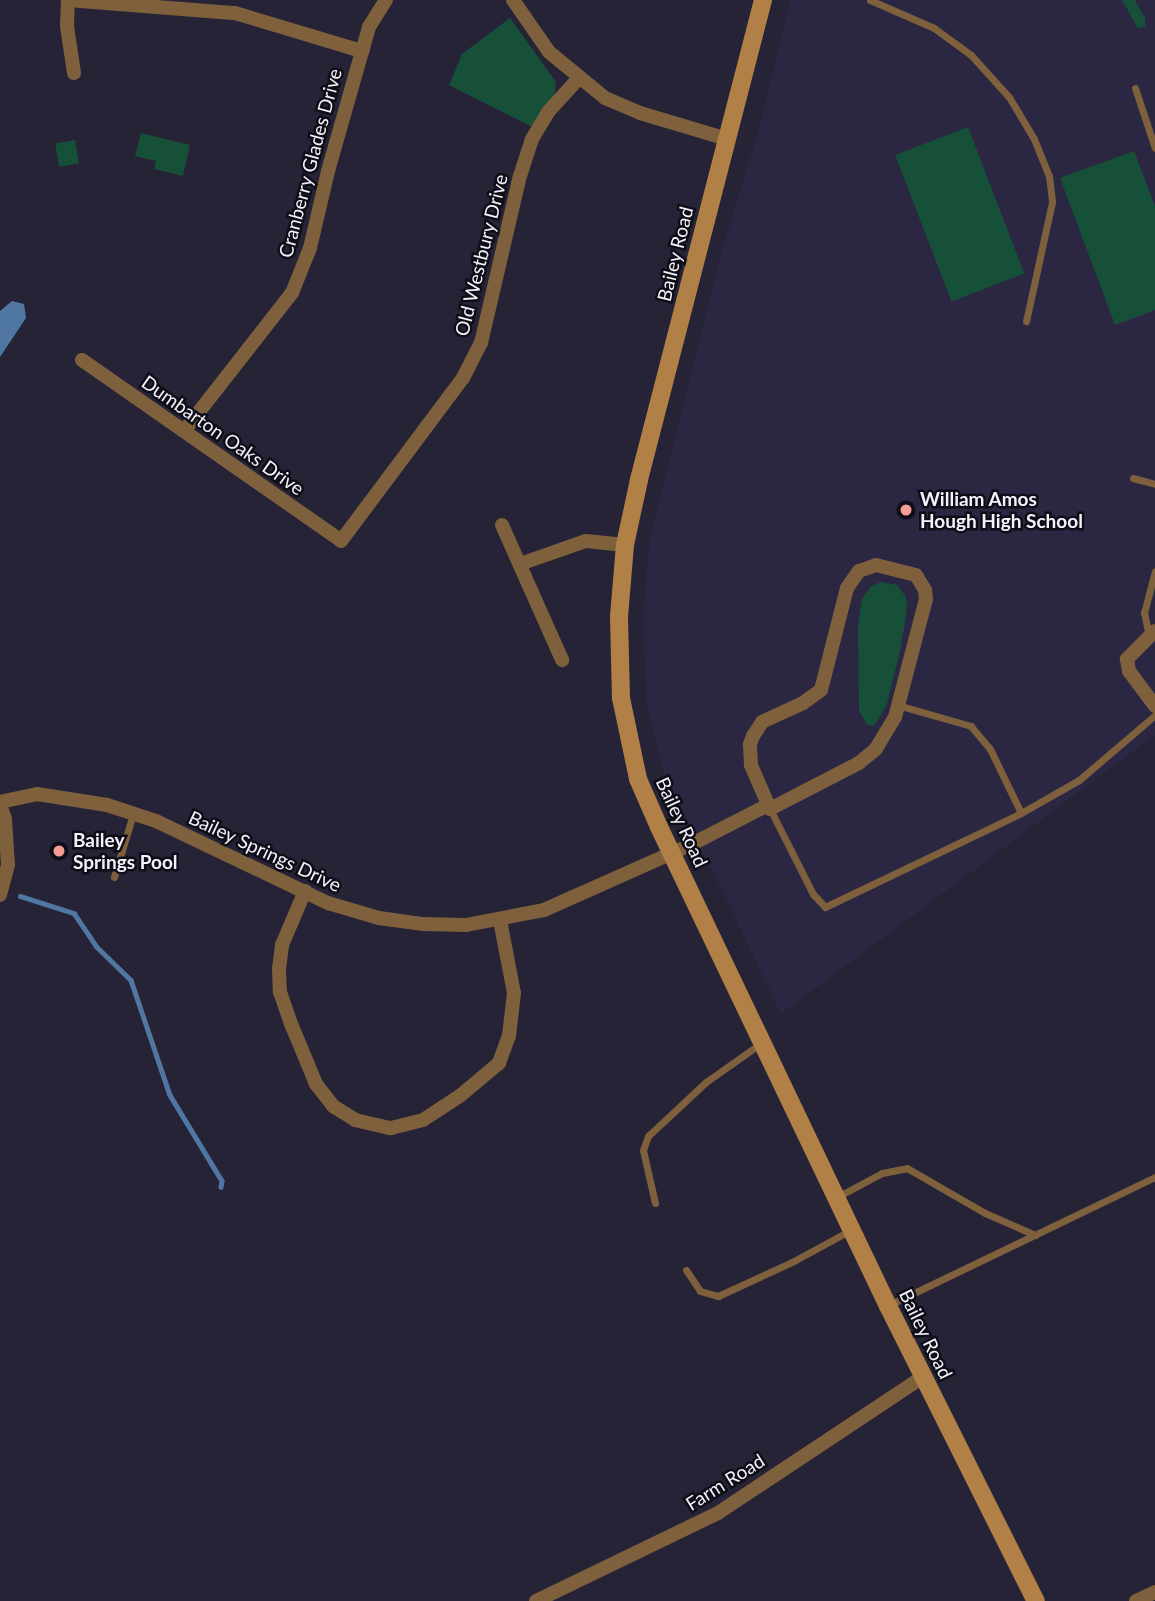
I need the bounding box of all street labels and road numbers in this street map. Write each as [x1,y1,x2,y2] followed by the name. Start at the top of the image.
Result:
[274,66,346,260] street label: Cranberry Glades Drive
[450,171,512,339] street label: Old Westbury Drive
[652,204,698,304] street label: Bailey Road
[137,370,309,500] street label: Dumbarton Oaks Drive
[651,773,713,871] street label: Bailey Road
[185,806,345,896] street label: Bailey Springs Drive
[894,1285,958,1383] street label: Bailey Road
[681,1449,769,1515] street label: Farm Road

